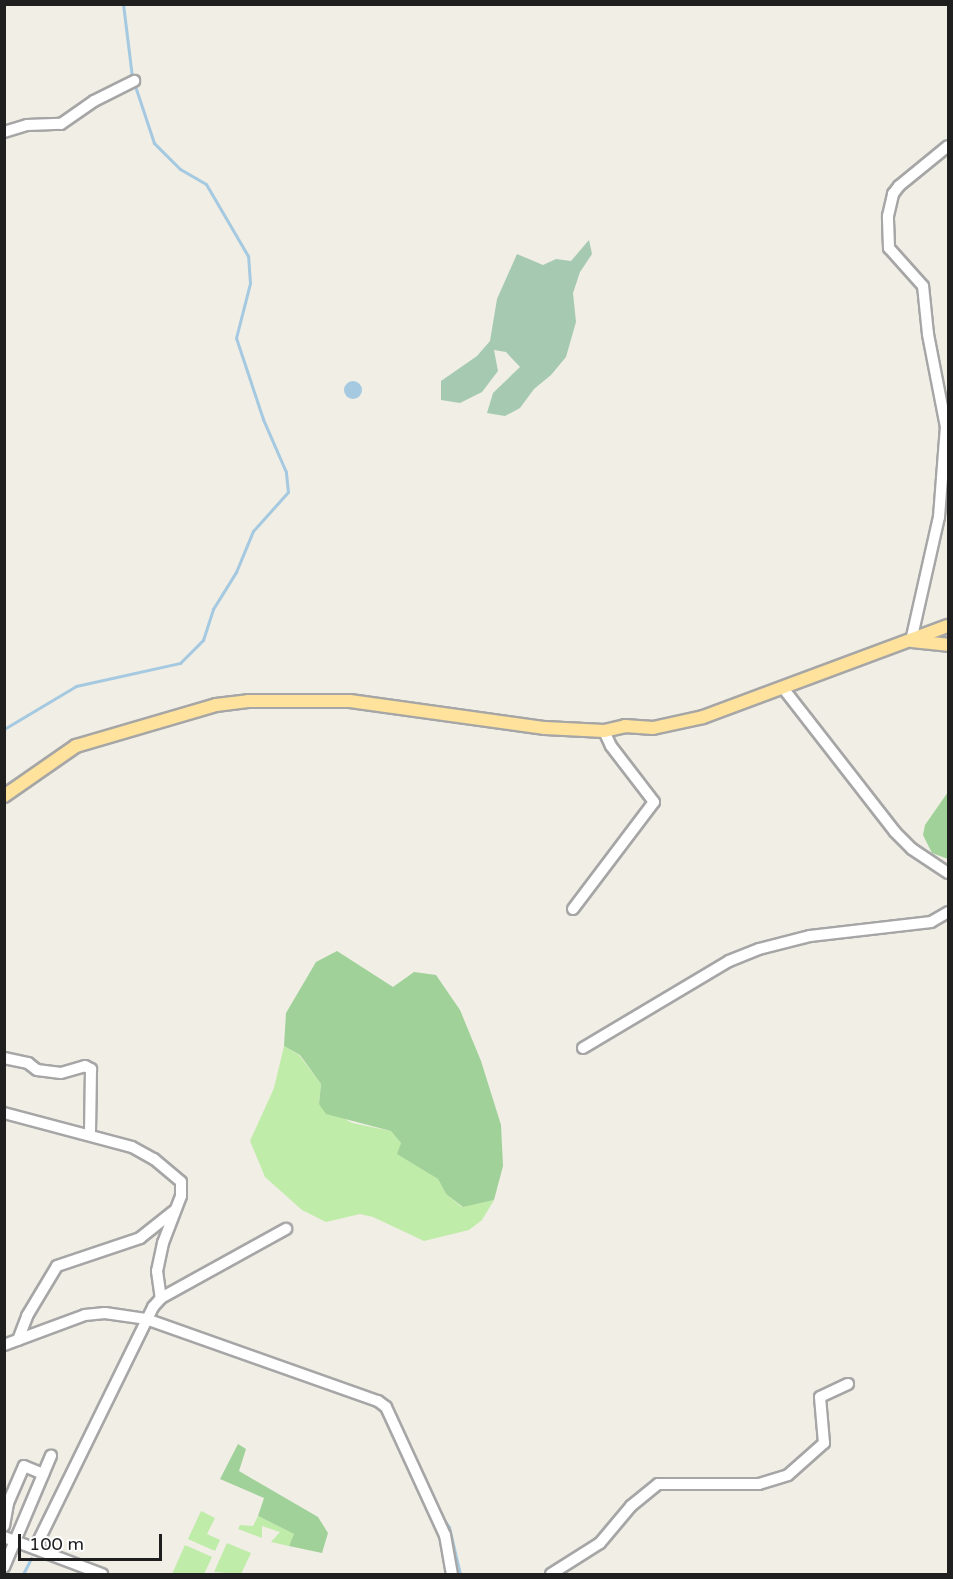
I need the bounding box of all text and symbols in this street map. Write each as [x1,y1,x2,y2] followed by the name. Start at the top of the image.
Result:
[21,1522,165,1560] scale bar
[29,1533,84,1555] text: 100 m

